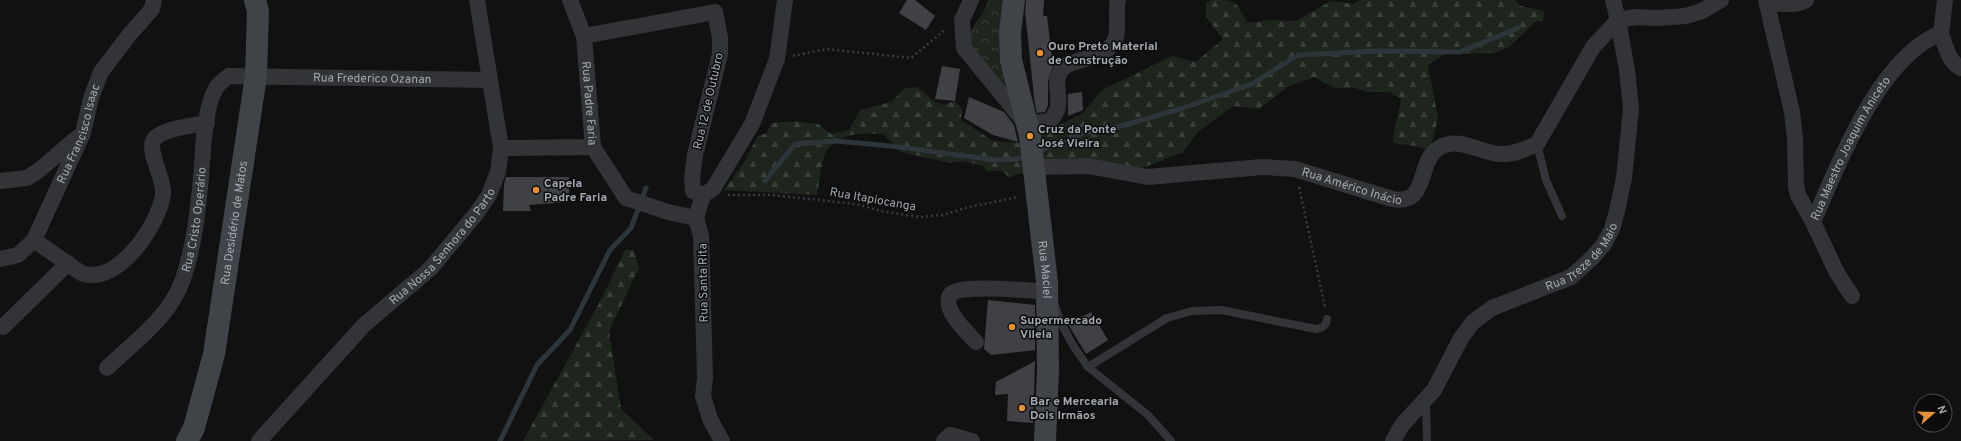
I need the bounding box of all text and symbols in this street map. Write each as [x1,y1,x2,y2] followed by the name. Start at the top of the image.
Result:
[1048,39,1158,69] place label: Ouro Preto Material de Construção
[1035,48,1045,58] marker: Ouro Preto Material de Construção
[690,51,728,151] street label: Rua 12 de Outubro
[577,61,600,146] street label: Rua Padre Faria
[313,70,432,88] street label: Rua Frederico Ozanan
[1808,73,1895,223] street label: Rua Maestro Joaquim Aniceto
[54,82,105,186] street label: Rua Francisco Isaac
[1038,122,1117,152] place label: Cruz da Ponte José Vieira
[1025,131,1035,141] marker: Cruz da Ponte José Vieira
[218,160,252,286] street label: Rua Desidério de Matos
[1300,165,1402,209] street label: Rua Américo Inácio
[179,166,211,274] street label: Rua Cristo Operário
[544,176,607,206] place label: Capela Padre Faria
[531,185,541,195] marker: Capela Padre Faria
[828,185,917,215] street label: Rua Itapiocanga
[386,186,500,309] street label: Rua Nossa Senhora do Parto
[1543,221,1622,295] street label: Rua Treze de Maio
[1033,240,1054,299] street label: Rua Maciel
[695,243,713,323] street label: Rua Santa Rita
[1020,313,1102,343] place label: Supermercado Vilela
[1007,322,1017,332] marker: Supermercado Vilela
[1913,393,1953,433] north arrow
[1030,394,1119,424] place label: Bar e Mercearia Dois Irmãos
[1017,403,1027,413] marker: Bar e Mercearia Dois Irmãos
[1934,404,1949,416] text: N

